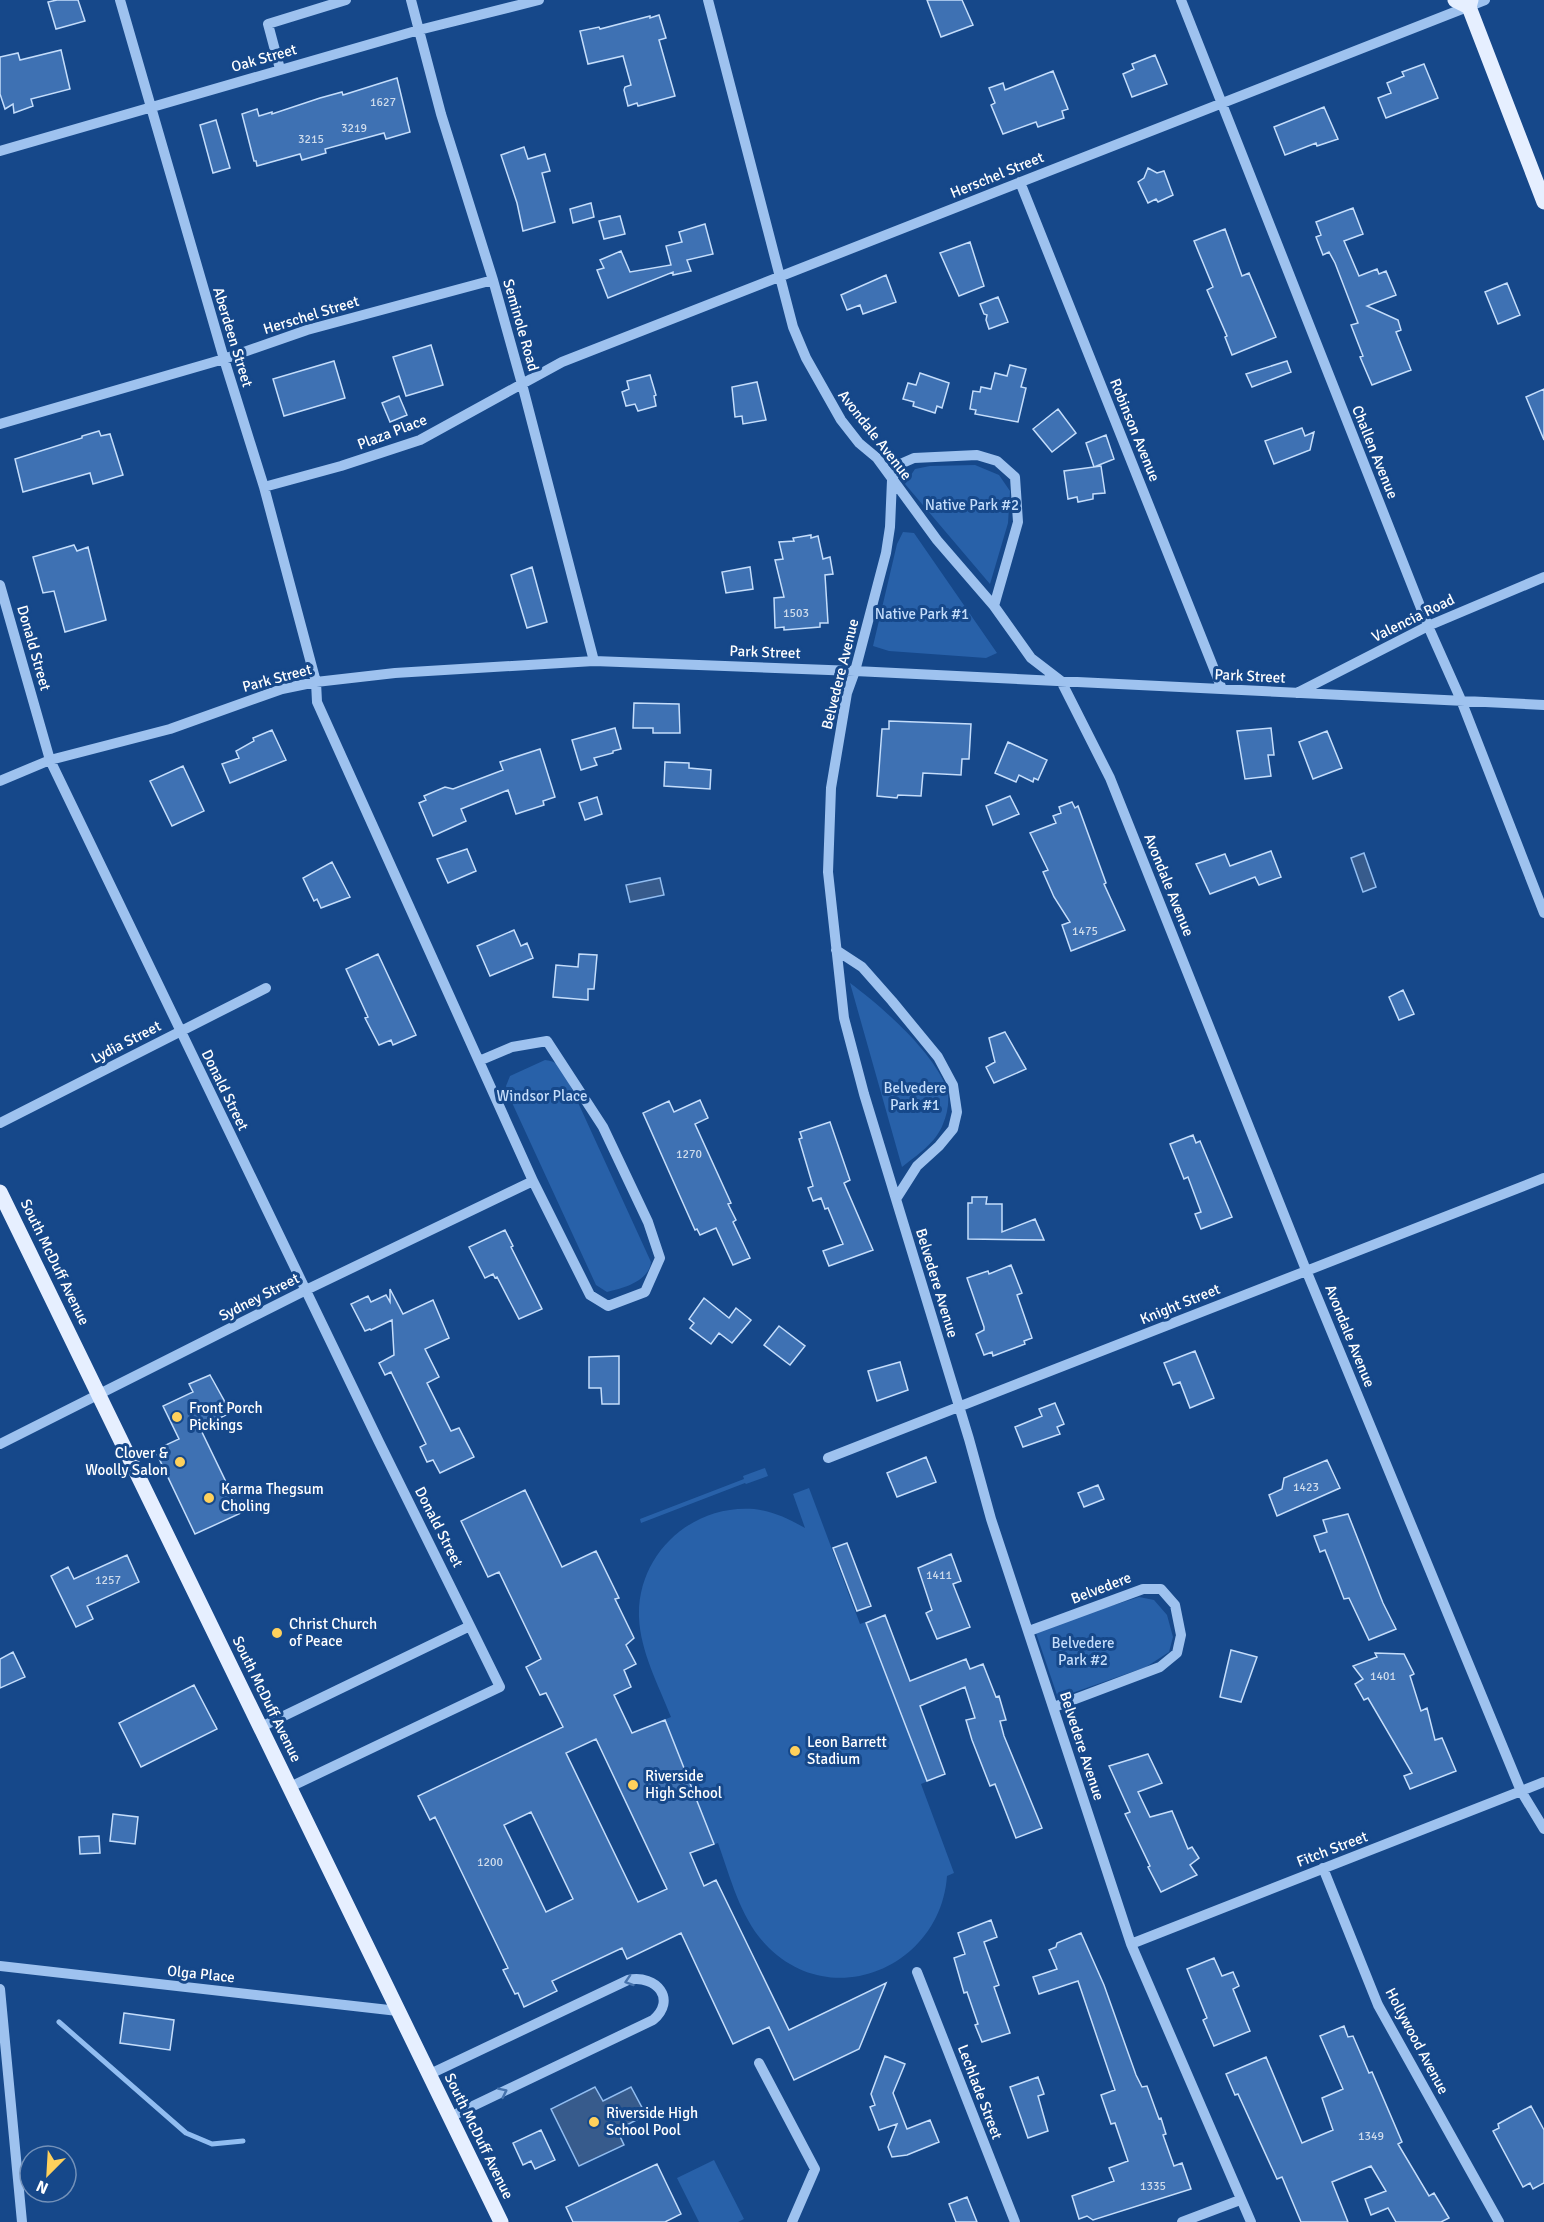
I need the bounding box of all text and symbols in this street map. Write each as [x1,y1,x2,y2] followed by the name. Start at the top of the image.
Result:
[229,40,299,76] street label: Oak Street
[370,95,396,110] house number: 1627
[341,121,367,136] house number: 3219
[298,132,324,147] house number: 3215
[948,148,1046,202] street label: Herschel Street
[499,277,543,373] street label: Seminole Road
[209,285,257,389] street label: Aberdeen Street
[261,292,361,338] street label: Herschel Street
[1106,376,1164,484] street label: Robinson Avenue
[834,386,916,484] street label: Avondale Avenue
[1348,403,1402,501] street label: Challen Avenue
[355,410,429,454] street label: Plaza Place
[925,496,1019,514] park label: Native Park #2
[1369,590,1457,646] street label: Valencia Road
[13,603,55,693] street label: Donald Street
[875,605,969,623] park label: Native Park #1
[783,606,809,621] house number: 1503
[818,617,862,731] street label: Belvedere Avenue
[729,642,801,662] street label: Park Street
[240,660,314,696] street label: Park Street
[1214,665,1286,687] street label: Park Street
[1140,831,1198,939] street label: Avondale Avenue
[1072,924,1098,939] house number: 1475
[88,1017,164,1067] street label: Lydia Street
[198,1047,252,1133] street label: Donald Street
[883,1079,947,1114] park label: Belvedere Park #1
[496,1087,588,1105] park label: Windsor Place
[676,1147,702,1162] house number: 1270
[17,1196,93,1328] street label: South McDuff Avenue
[912,1226,962,1340] street label: Belvedere Avenue
[216,1269,302,1325] street label: Sydney Street
[1137,1280,1223,1328] street label: Knight Street
[1321,1282,1379,1390] street label: Avondale Avenue
[189,1399,263,1434] place label: Front Porch Pickings
[170,1410,184,1424] marker: Front Porch Pickings
[85,1444,169,1479] place label: Clover & Woolly Salon
[173,1455,187,1469] marker: Clover & Woolly Salon
[221,1480,324,1515] place label: Karma Thegsum Choling
[1293,1480,1319,1495] house number: 1423
[411,1484,467,1570] street label: Donald Street
[202,1491,216,1505] marker: Karma Thegsum Choling
[926,1568,952,1583] house number: 1411
[1068,1568,1134,1608] street label: Belvedere
[95,1573,121,1588] house number: 1257
[289,1615,377,1650] place label: Christ Church of Peace
[270,1626,284,1640] marker: Christ Church of Peace
[229,1633,305,1765] street label: South McDuff Avenue
[1051,1634,1115,1669] park label: Belvedere Park #2
[1370,1669,1396,1684] house number: 1401
[1056,1689,1108,1803] street label: Belvedere Avenue
[807,1733,887,1768] place label: Leon Barrett Stadium
[788,1744,802,1758] marker: Leon Barrett Stadium
[645,1767,722,1802] place label: Riverside High School
[626,1778,640,1792] marker: Riverside High School
[1294,1827,1370,1871] street label: Fitch Street
[477,1855,503,1870] house number: 1200
[166,1961,236,1987] street label: Olga Place
[624,1974,635,1987] one-way arrow
[1381,1985,1453,2097] street label: Hollywood Avenue
[954,2042,1006,2142] street label: Lechlade Street
[441,2070,517,2202] street label: South McDuff Avenue
[497,2088,508,2100] one-way arrow
[606,2104,698,2139] place label: Riverside High School Pool
[587,2115,601,2129] marker: Riverside High School Pool
[1358,2129,1384,2144] house number: 1349
[18,2144,78,2204] north arrow
[33,2175,51,2198] text: N
[1140,2179,1166,2194] house number: 1335

